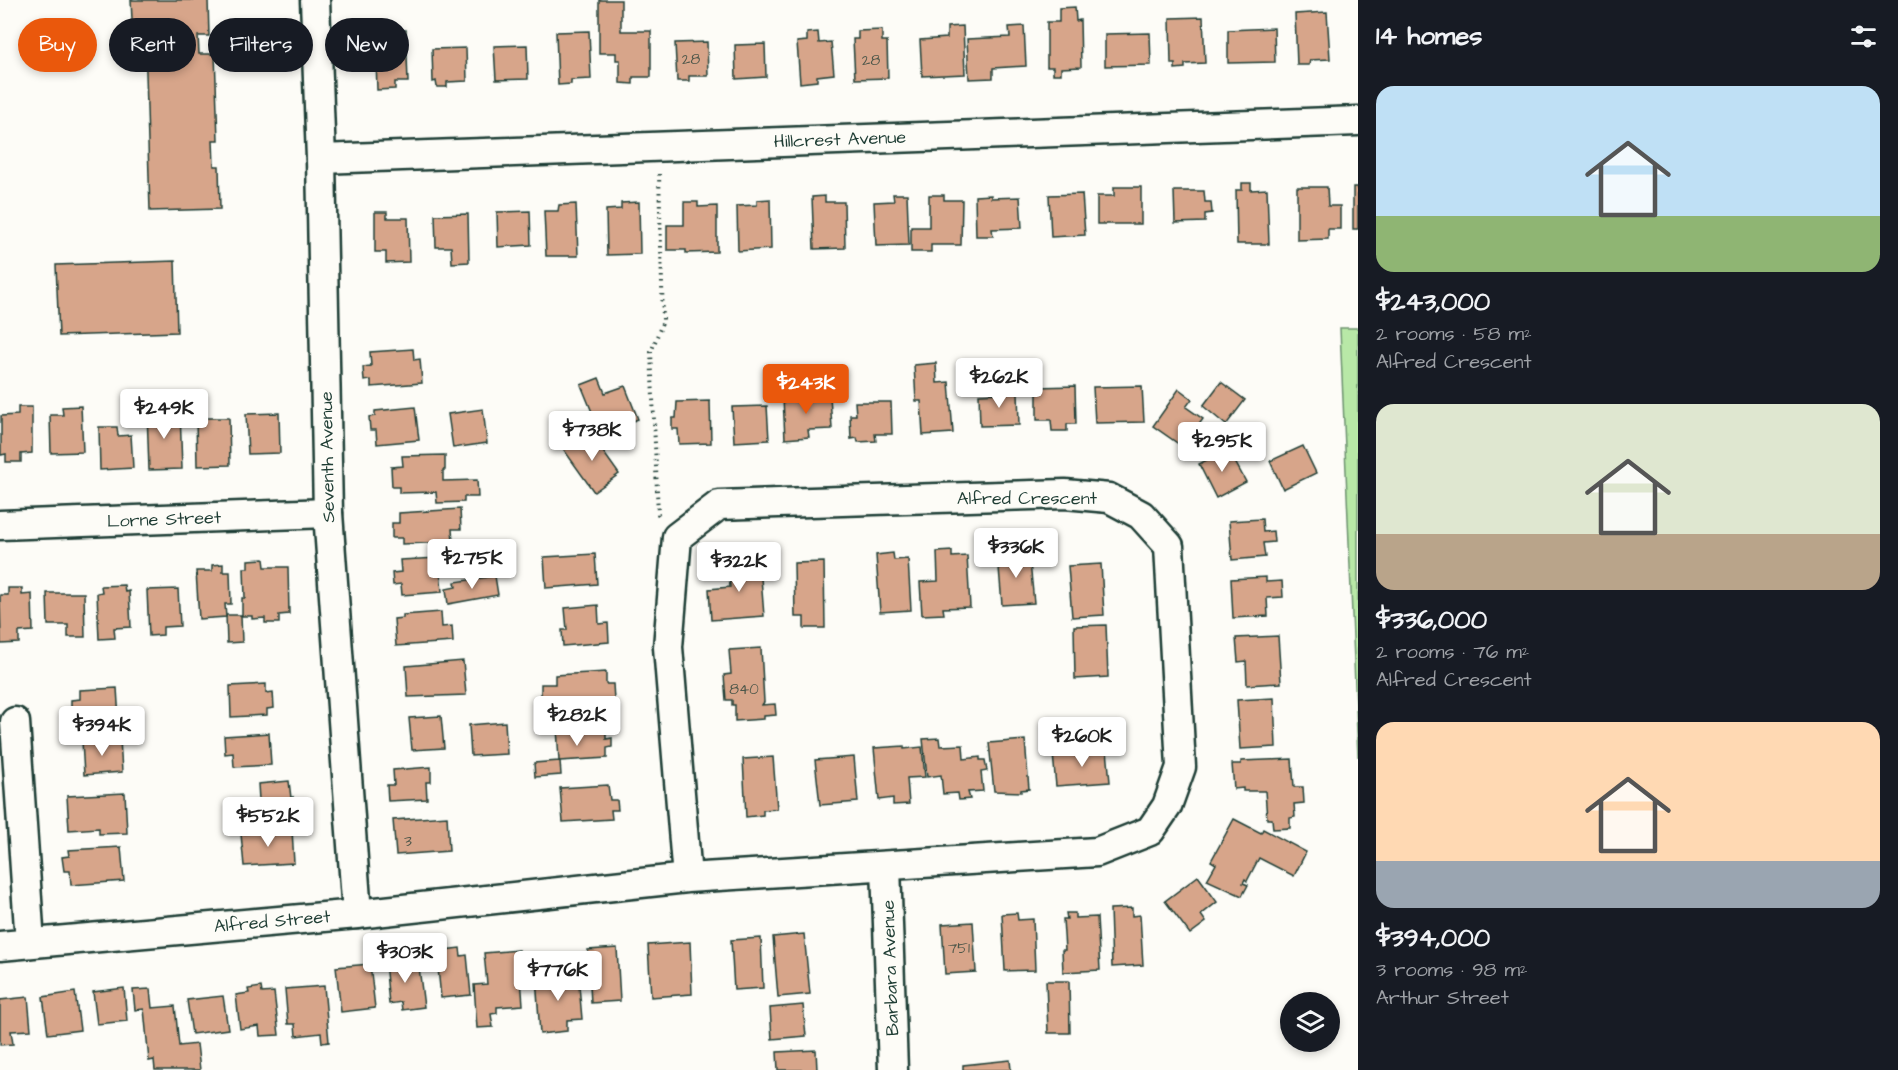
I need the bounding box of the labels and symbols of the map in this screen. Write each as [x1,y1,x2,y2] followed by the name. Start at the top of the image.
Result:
[682,49,700,70] house number: 28
[862,50,880,71] house number: 28
[773,125,907,154] street label: Hillcrest Avenue
[957,358,1041,409] pin: $262K
[764,364,848,415] pin: $243K
[122,389,206,440] pin: $249K
[314,391,341,523] street label: Seventh Avenue
[550,411,634,462] pin: $738K
[1180,422,1264,473] pin: $295K
[957,486,1098,511] street label: Alfred Crescent
[107,505,222,534] street label: Lorne Street
[974,528,1058,579] pin: $336K
[430,539,514,590] pin: $275K
[697,542,781,593] pin: $322K
[729,679,759,700] house number: 840
[535,696,619,747] pin: $282K
[60,706,144,757] pin: $394K
[1040,717,1124,768] pin: $260K
[226,797,310,848] pin: $552K
[404,831,412,852] house number: 3
[876,899,905,1036] street label: Barbara Avenue
[213,904,332,939] street label: Alfred Street
[363,933,447,984] pin: $303K
[948,938,970,959] house number: 751
[516,951,600,1002] pin: $776K

